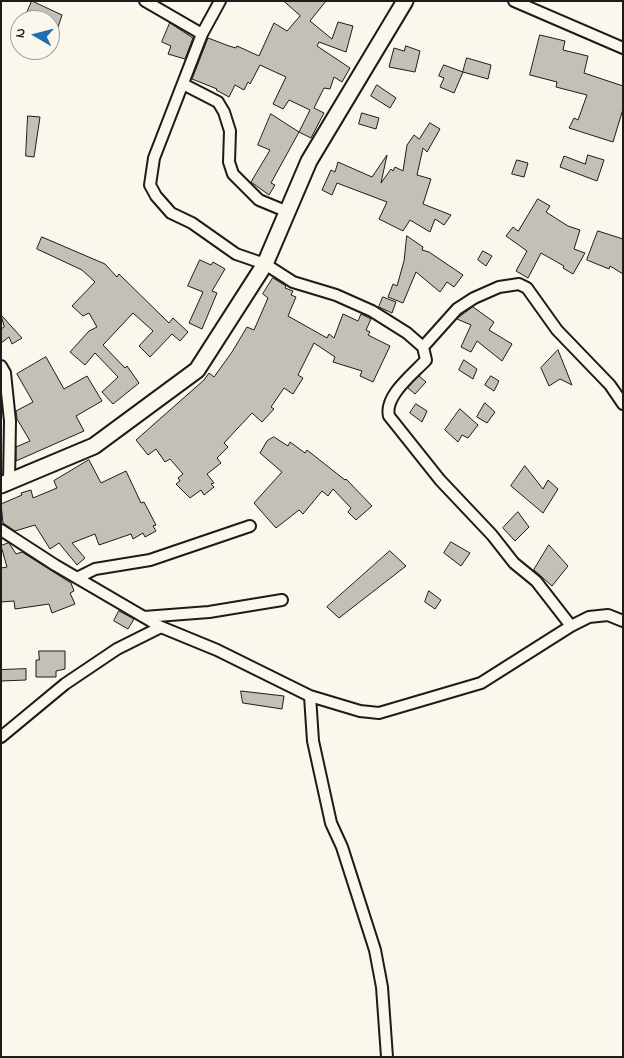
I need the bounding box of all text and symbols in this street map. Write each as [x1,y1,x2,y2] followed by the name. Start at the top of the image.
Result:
[10,10,60,60] north arrow
[10,27,32,39] text: N

